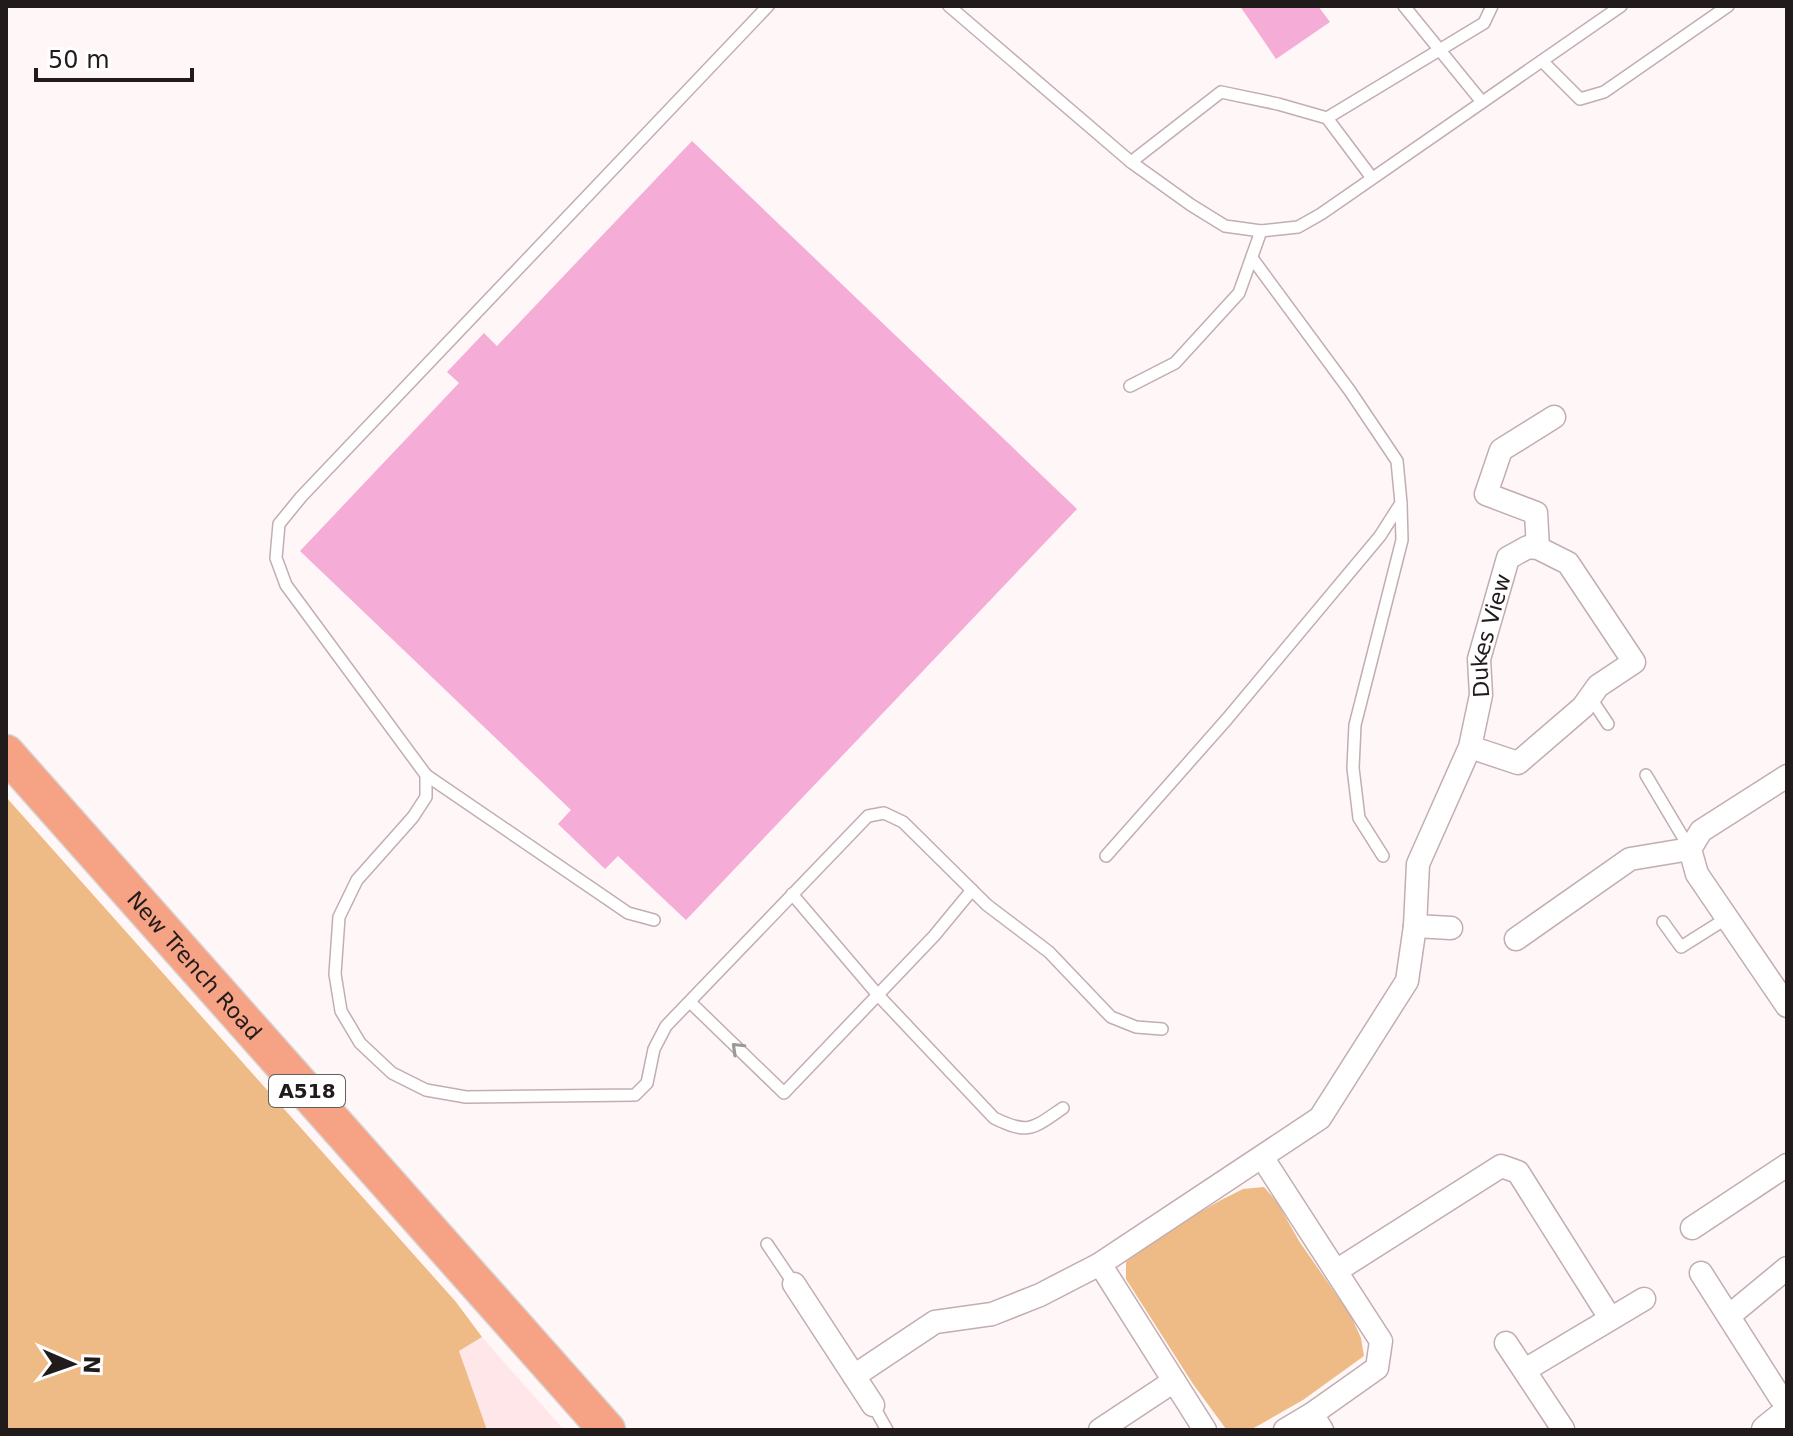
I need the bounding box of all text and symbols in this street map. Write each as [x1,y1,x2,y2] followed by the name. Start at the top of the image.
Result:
[36,32,192,82] scale bar
[48,46,110,74] text: 50 m
[1466,571,1515,698] street label: Dukes View
[122,886,267,1045] street label: New Trench Road
[732,1042,746,1057] one-way arrow
[269,1075,345,1107] road number: A518
[32,1324,112,1404] north arrow
[79,1355,104,1374] text: N

